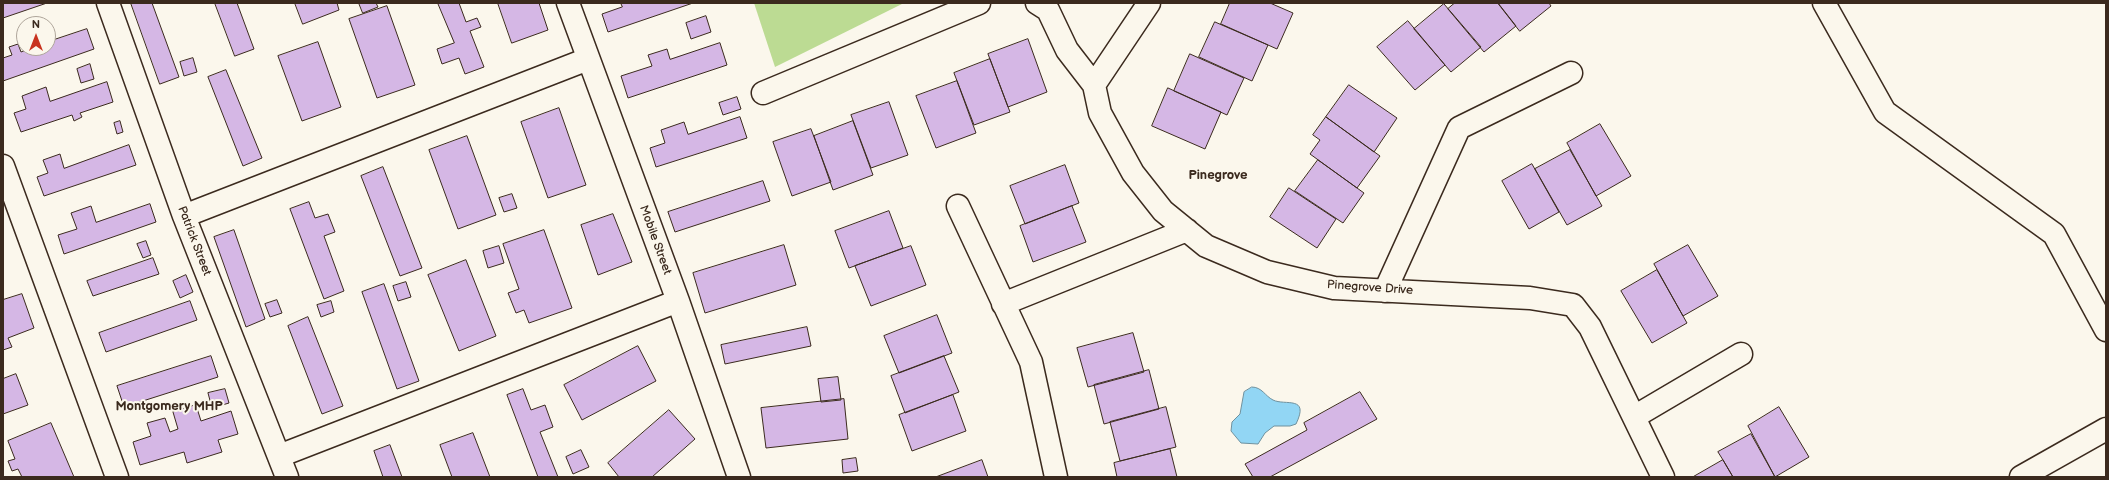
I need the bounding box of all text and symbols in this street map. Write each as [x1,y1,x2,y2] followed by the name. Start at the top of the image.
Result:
[16,16,56,56] north arrow
[32,18,40,31] text: N
[1189,168,1247,184] district label: Pinegrove
[636,203,674,277] street label: Mobile Street
[174,204,214,278] street label: Patrick Street
[1327,278,1413,298] street label: Pinegrove Drive
[115,399,223,415] district label: Montgomery MHP

